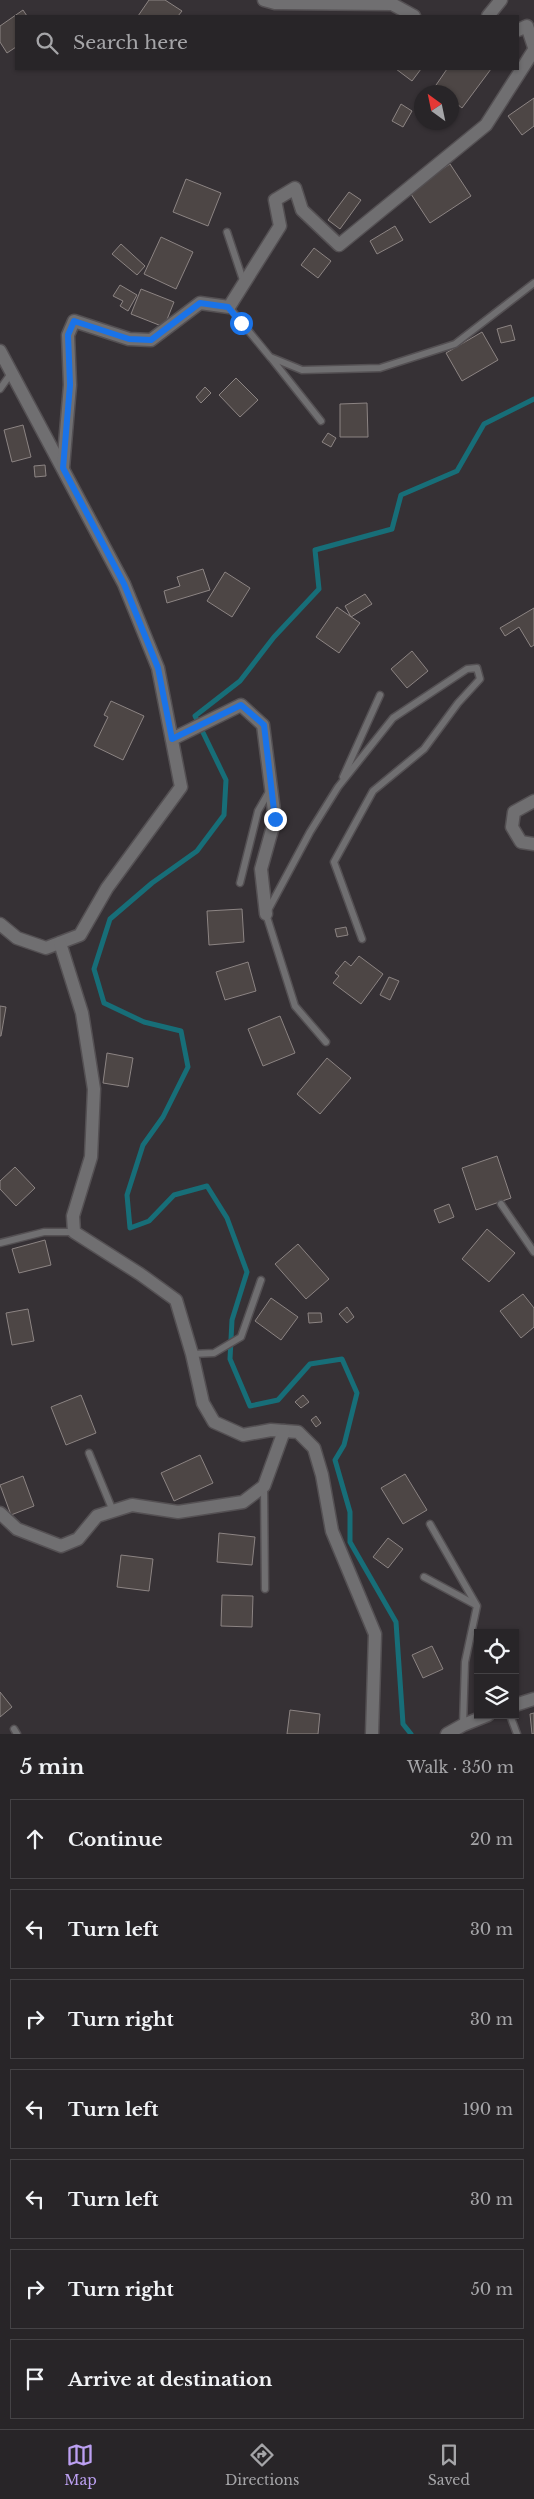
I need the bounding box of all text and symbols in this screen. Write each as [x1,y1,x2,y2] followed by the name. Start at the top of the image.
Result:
[15,15,519,70] search box
[33,29,61,57] icon: search
[73,31,188,54] text: Search here
[414,85,459,130] north arrow
[230,312,253,335] route start
[264,808,287,831] route end
[474,1629,519,1719] map controls
[474,1629,519,1674] button: locate
[474,1674,519,1719] button: layers
[20,1754,84,1780] text: 5 min
[407,1757,514,1777] text: Walk · 350 m
[21,1825,49,1853] icon: ahead
[68,1828,163,1851] text: Continue
[470,1829,513,1849] text: 20 m
[21,1915,49,1943] icon: left
[68,1918,159,1941] text: Turn left
[470,1919,513,1939] text: 30 m
[21,2005,49,2033] icon: right
[68,2008,174,2031] text: Turn right
[470,2009,513,2029] text: 30 m
[21,2095,49,2123] icon: left
[68,2098,159,2121] text: Turn left
[462,2099,513,2119] text: 190 m
[21,2185,49,2213] icon: left
[68,2188,159,2211] text: Turn left
[470,2189,513,2209] text: 30 m
[21,2275,49,2303] icon: right
[68,2278,174,2301] text: Turn right
[471,2279,513,2299] text: 50 m
[21,2365,49,2393] icon: arrive
[68,2368,272,2391] text: Arrive at destination
[64,2441,97,2489] tab: Map
[225,2441,299,2489] tab: Directions
[428,2441,470,2489] tab: Saved

